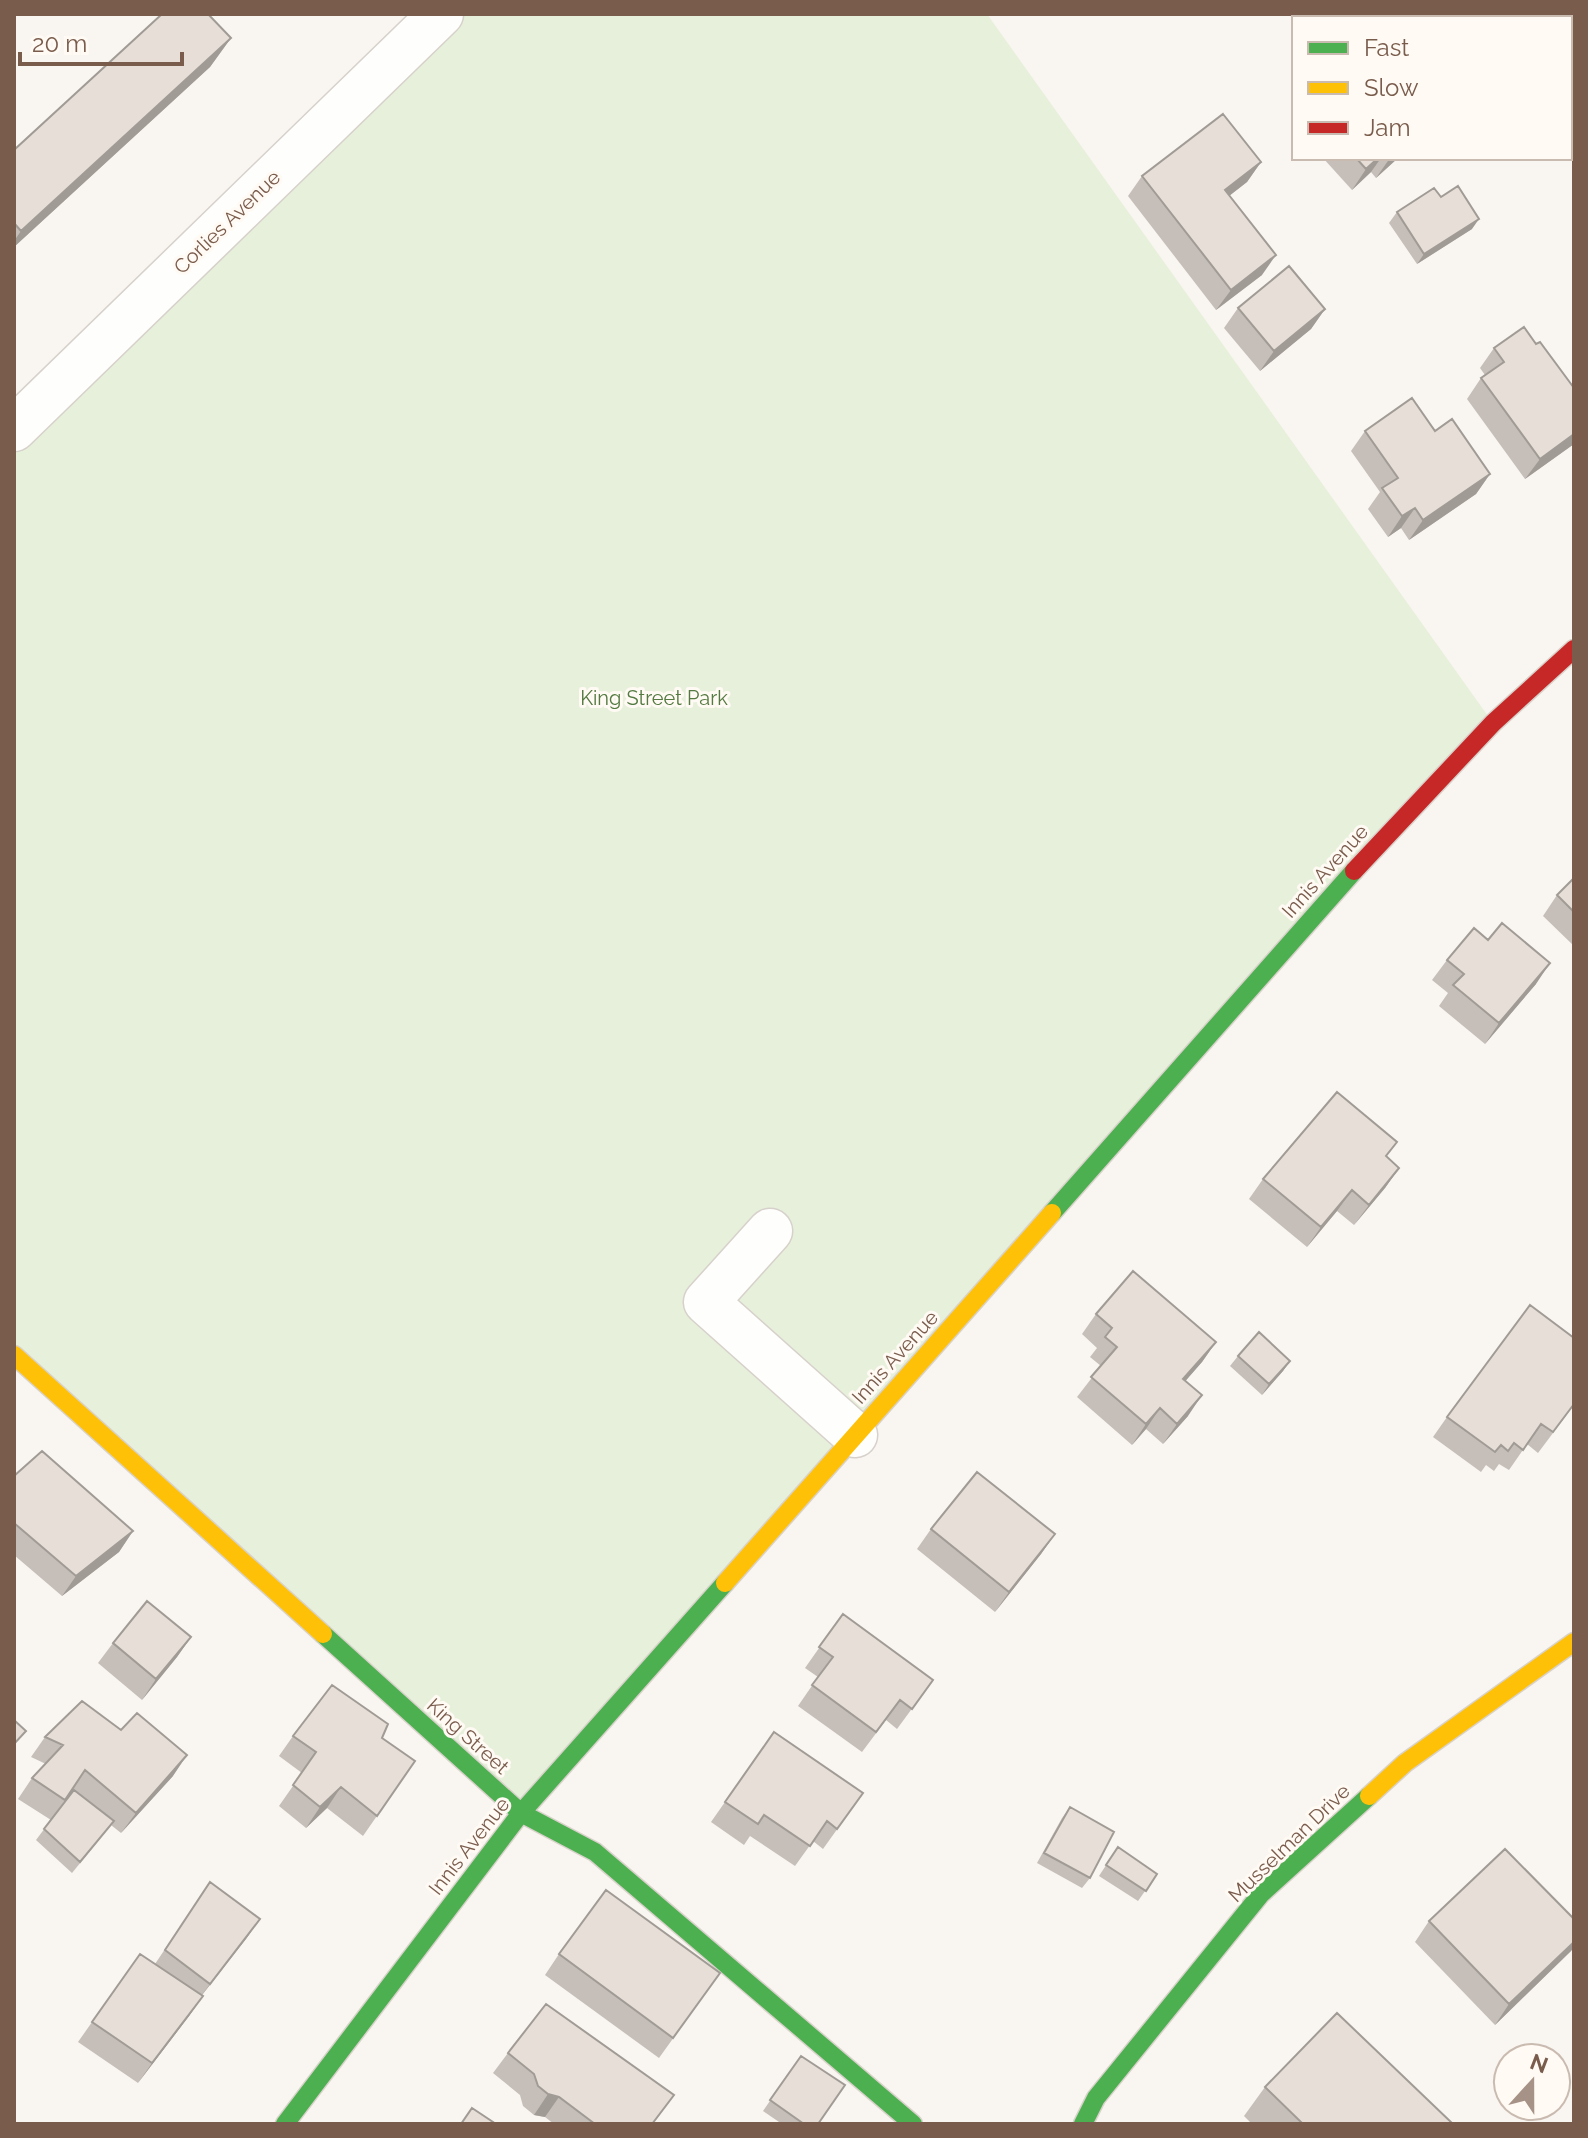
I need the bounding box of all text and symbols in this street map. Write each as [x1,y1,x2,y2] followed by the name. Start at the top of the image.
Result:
[20,16,182,66] scale bar
[1292,16,1572,160] legend
[32,29,87,58] text: 20 m
[1364,33,1409,62] text: Fast
[1364,73,1419,102] text: Slow
[1364,113,1410,142] text: Jam
[169,165,285,279] street label: Corlies Avenue
[580,686,728,710] park label: King Street Park
[1277,819,1373,922] street label: Innis Avenue
[847,1305,943,1408] street label: Innis Avenue
[422,1693,514,1779] street label: King Street
[1223,1779,1355,1907] street label: Musselman Drive
[424,1792,515,1899] street label: Innis Avenue
[1492,2042,1572,2122] north arrow
[1527,2048,1552,2078] text: N

